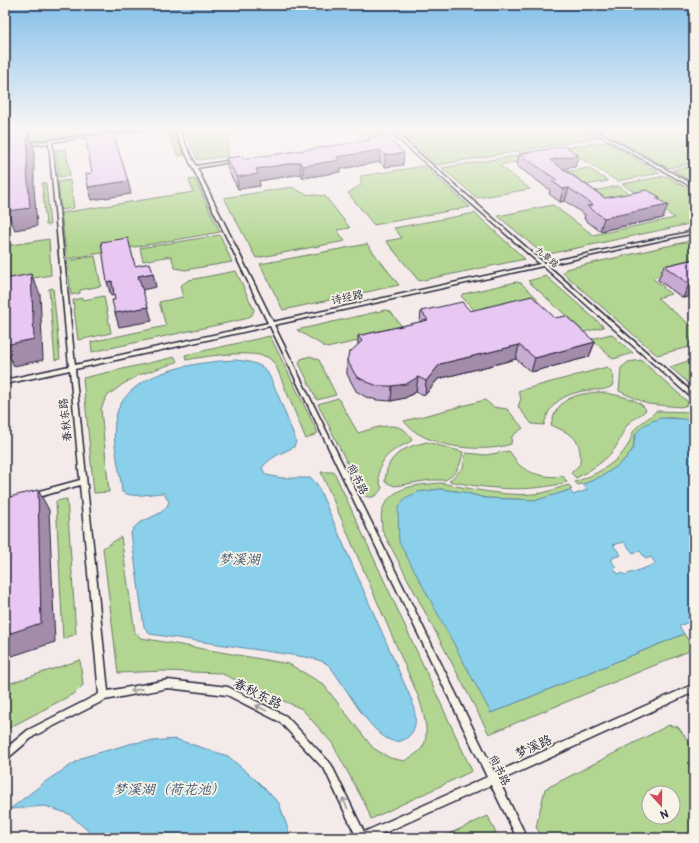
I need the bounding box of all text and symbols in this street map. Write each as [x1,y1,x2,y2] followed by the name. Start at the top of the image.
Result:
[533,244,560,270] street label: 九章路
[330,288,365,307] street label: 诗经路
[57,397,74,443] street label: 春秋东路
[344,462,371,497] street label: 尚书路
[218,551,262,568] water label: 梦溪湖
[231,675,284,712] street label: 春秋东路
[130,686,143,694] one-way arrow
[255,704,267,711] one-way arrow
[512,732,554,762] street label: 梦溪路
[486,753,513,788] street label: 尚书路
[113,781,225,798] water label: 梦溪湖（荷花池）
[641,785,681,825] north arrow
[341,797,348,809] one-way arrow
[658,806,670,821] text: N

